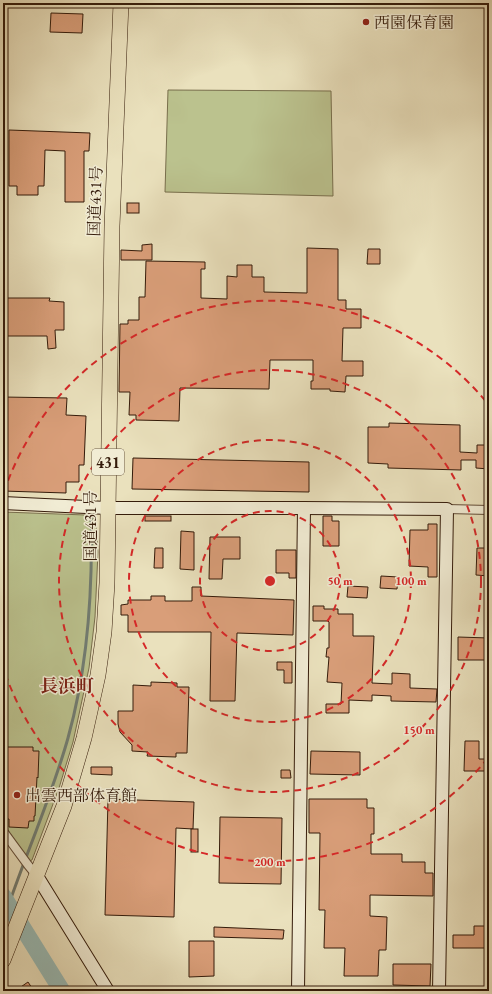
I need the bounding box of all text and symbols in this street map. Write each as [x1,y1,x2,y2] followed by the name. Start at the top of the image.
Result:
[374,12,454,33] place label: 西園保育園
[361,17,371,27] marker: 西園保育園
[83,165,107,237] street label: 国道431号
[92,449,124,475] road number: 431
[80,490,101,562] street label: 国道431号
[327,573,353,589] text: 50 m
[395,573,427,589] text: 100 m
[263,574,277,588] centre of rings
[40,674,94,697] district label: 長浜町
[403,722,435,738] text: 150 m
[25,785,137,806] place label: 出雲西部体育館
[12,790,22,800] marker: 出雲西部体育館
[254,854,286,870] text: 200 m

